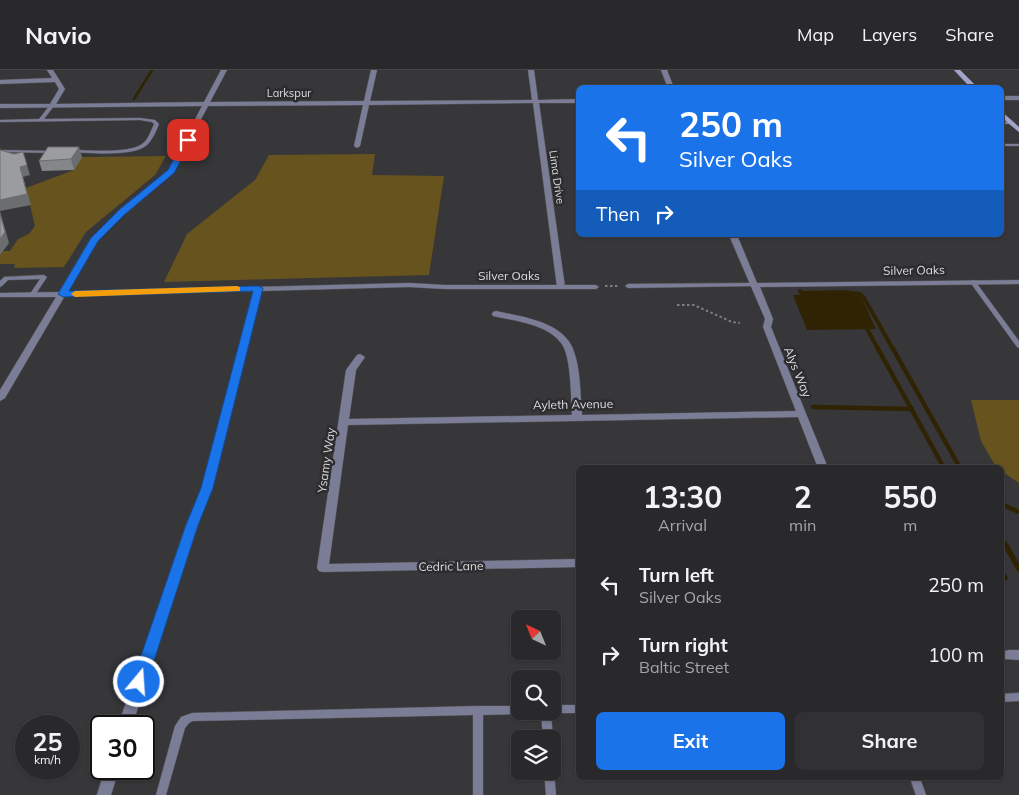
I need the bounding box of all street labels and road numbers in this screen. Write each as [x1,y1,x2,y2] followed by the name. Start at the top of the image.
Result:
[267,86,311,100] street label: Larkspur
[546,149,568,205] street label: Lima Drive
[883,262,945,278] street label: Silver Oaks
[478,268,540,283] street label: Silver Oaks
[781,345,815,400] street label: Alys Way
[533,396,613,412] street label: Ayleth Avenue
[314,426,338,495] street label: Ysamy Way
[418,558,484,574] street label: Cedric Lane

